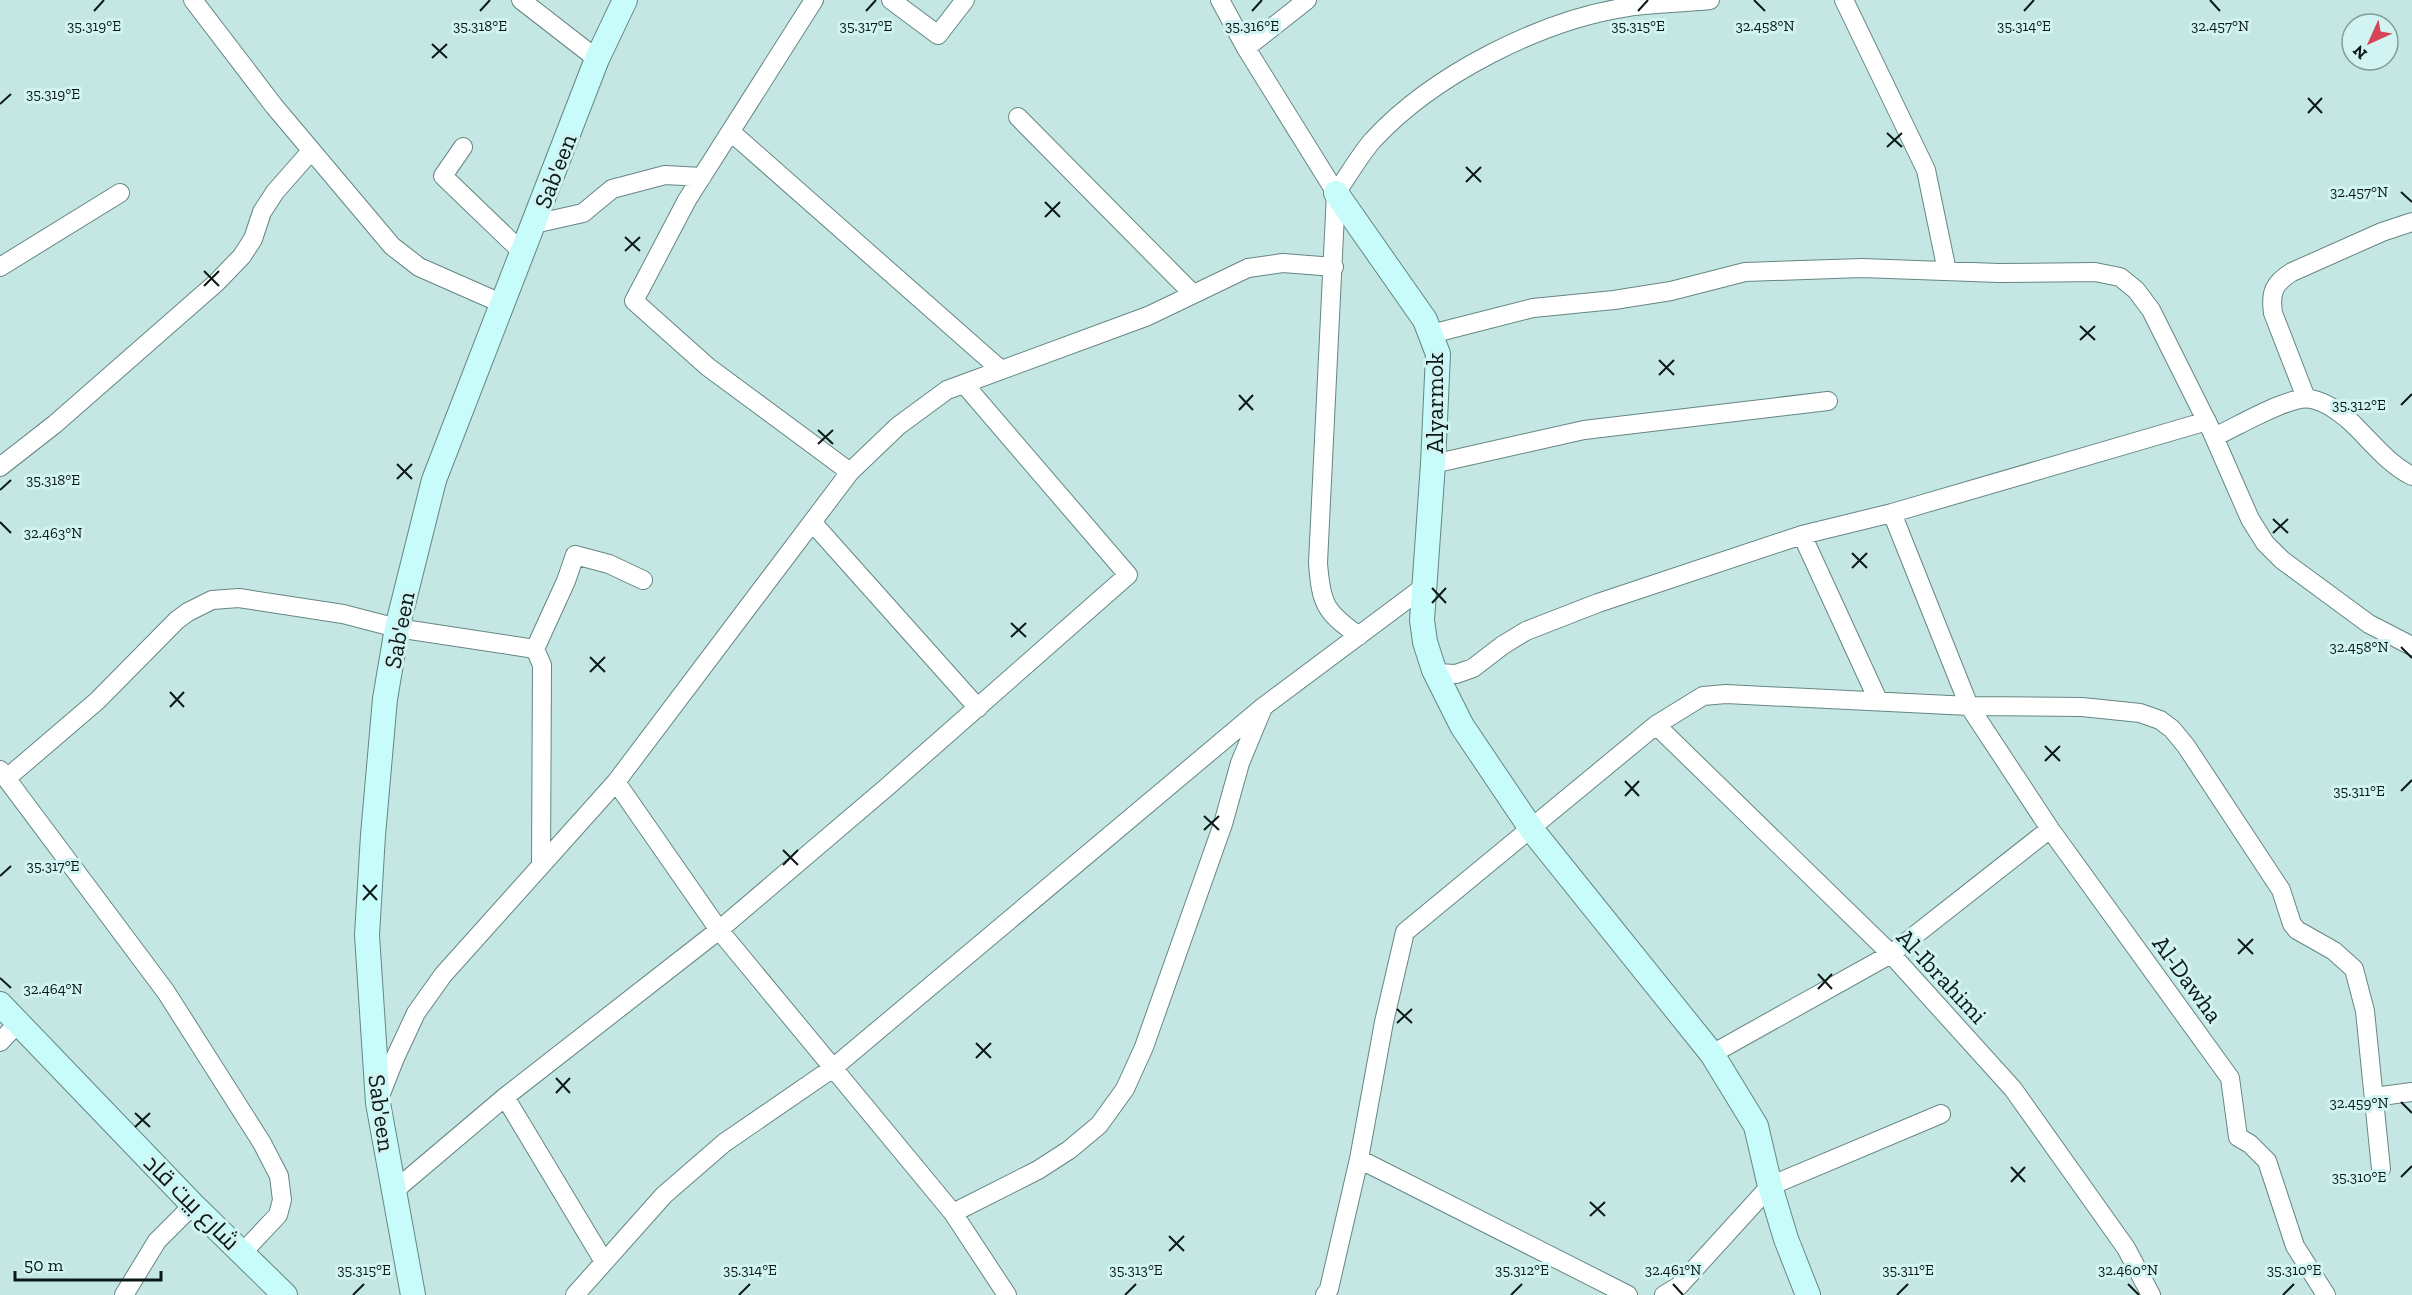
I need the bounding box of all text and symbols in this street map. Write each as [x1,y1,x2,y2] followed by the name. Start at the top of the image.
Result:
[2340,12,2400,72] north arrow
[67,17,121,35] text: 35.319°E
[453,17,507,35] text: 35.318°E
[840,17,893,35] text: 35.317°E
[1225,17,1279,35] text: 35.316°E
[1611,17,1665,35] text: 35.315°E
[1735,17,1795,35] text: 32.458°N
[1997,17,2051,35] text: 35.314°E
[2191,17,2249,35] text: 32.457°N
[2349,41,2371,63] text: N
[26,85,80,103] text: 35.319°E
[528,129,583,212] street label: Sab'een
[2330,183,2388,201] text: 32.457°N
[1420,352,1449,454] street label: Alyarmok
[2332,396,2386,414] text: 35.312°E
[26,471,80,489] text: 35.318°E
[24,524,82,542] text: 32.463°N
[377,589,421,671] street label: Sab'een
[2329,638,2389,656] text: 32.458°N
[2333,782,2385,800] text: 35.311°E
[27,857,80,875] text: 35.317°E
[1891,923,1993,1030] street label: Al-Ibrahimi
[2147,930,2229,1028] street label: Al-Dawha
[23,980,83,998] text: 32.464°N
[362,1073,402,1154] street label: Sab'een
[2330,1094,2388,1112] text: 32.459°N
[137,1148,246,1257] street label: شارع بيت قاد
[2332,1168,2387,1186] text: 35.310°E
[15,1244,160,1282] scale bar
[24,1254,64,1276] text: 50 m
[337,1261,391,1279] text: 35.315°E
[723,1261,777,1279] text: 35.314°E
[1109,1261,1163,1279] text: 35.313°E
[1495,1261,1549,1279] text: 35.312°E
[1645,1261,1701,1279] text: 32.461°N
[1882,1261,1934,1279] text: 35.311°E
[2098,1261,2158,1279] text: 32.460°N
[2267,1261,2322,1279] text: 35.310°E

